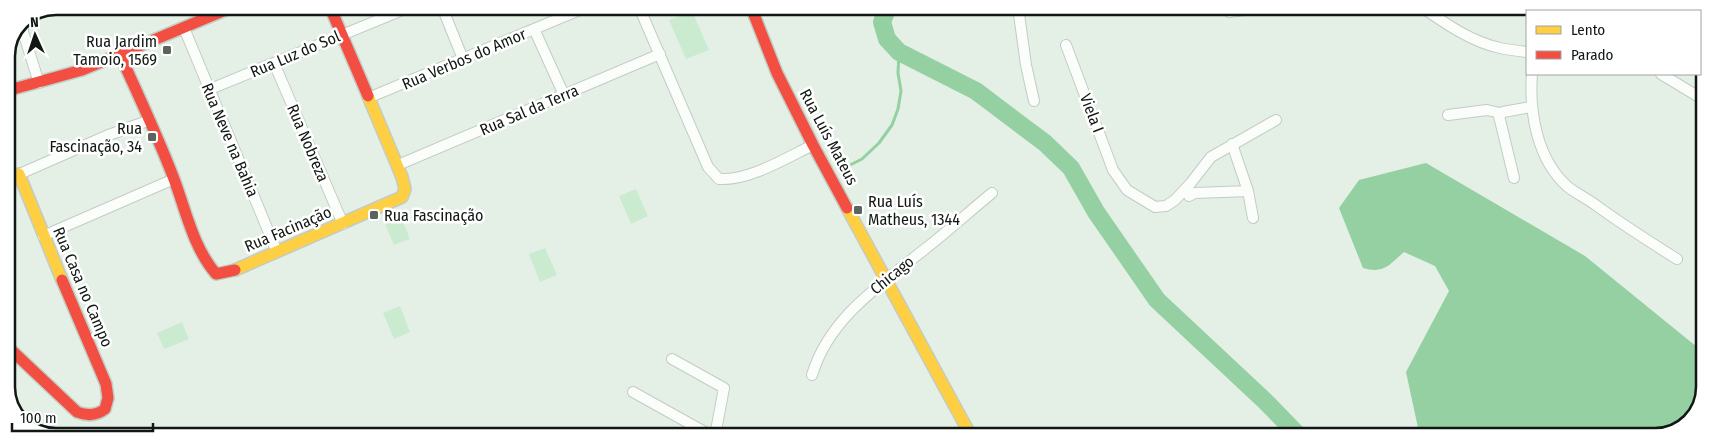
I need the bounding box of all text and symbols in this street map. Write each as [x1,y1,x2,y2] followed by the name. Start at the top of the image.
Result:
[10,10,60,60] north arrow
[1526,10,1701,75] legend
[30,14,39,31] text: N
[1571,21,1605,39] text: Lento
[399,24,529,94] street label: Rua Verbos do Amor
[247,27,343,81] street label: Rua Luz do Sol
[73,32,157,69] place label: Rua Jardim Tamoio, 1569
[161,44,173,56] marker: Rua Jardim Tamoio, 1569
[1571,46,1614,64] text: Parado
[197,80,263,200] street label: Rua Neve na Bahia
[477,81,581,139] street label: Rua Sal da Terra
[796,86,862,188] street label: Rua Luís Mateus
[1076,91,1108,135] street label: Viela I
[283,101,333,185] street label: Rua Nobreza
[49,119,142,156] place label: Rua Fascinação, 34
[146,131,158,143] marker: Rua Fascinação, 34
[868,192,960,229] place label: Rua Luís Matheus, 1344
[242,202,334,256] street label: Rua Facinação
[852,204,864,216] marker: Rua Luís Matheus, 1344
[384,206,483,225] place label: Rua Fascinação
[368,209,380,221] marker: Rua Fascinação
[49,224,117,350] street label: Rua Casa no Campo
[866,252,918,298] street label: Chicago
[12,400,154,432] scale bar
[20,409,57,427] text: 100 m

